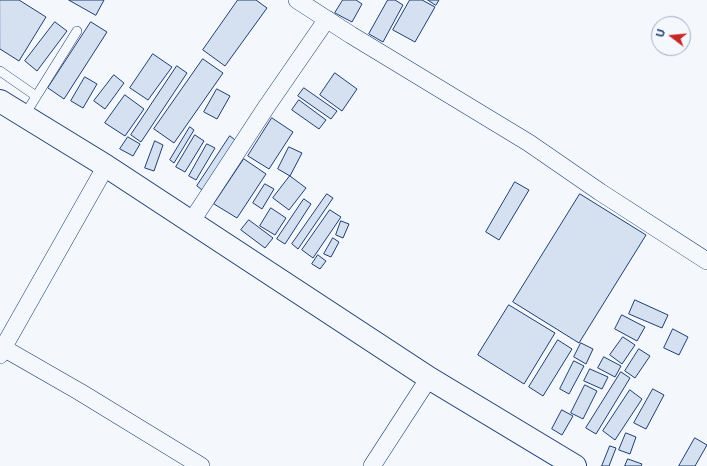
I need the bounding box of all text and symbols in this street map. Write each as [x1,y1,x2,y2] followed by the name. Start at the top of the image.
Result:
[651,16,691,56] north arrow
[652,27,668,39] text: U

